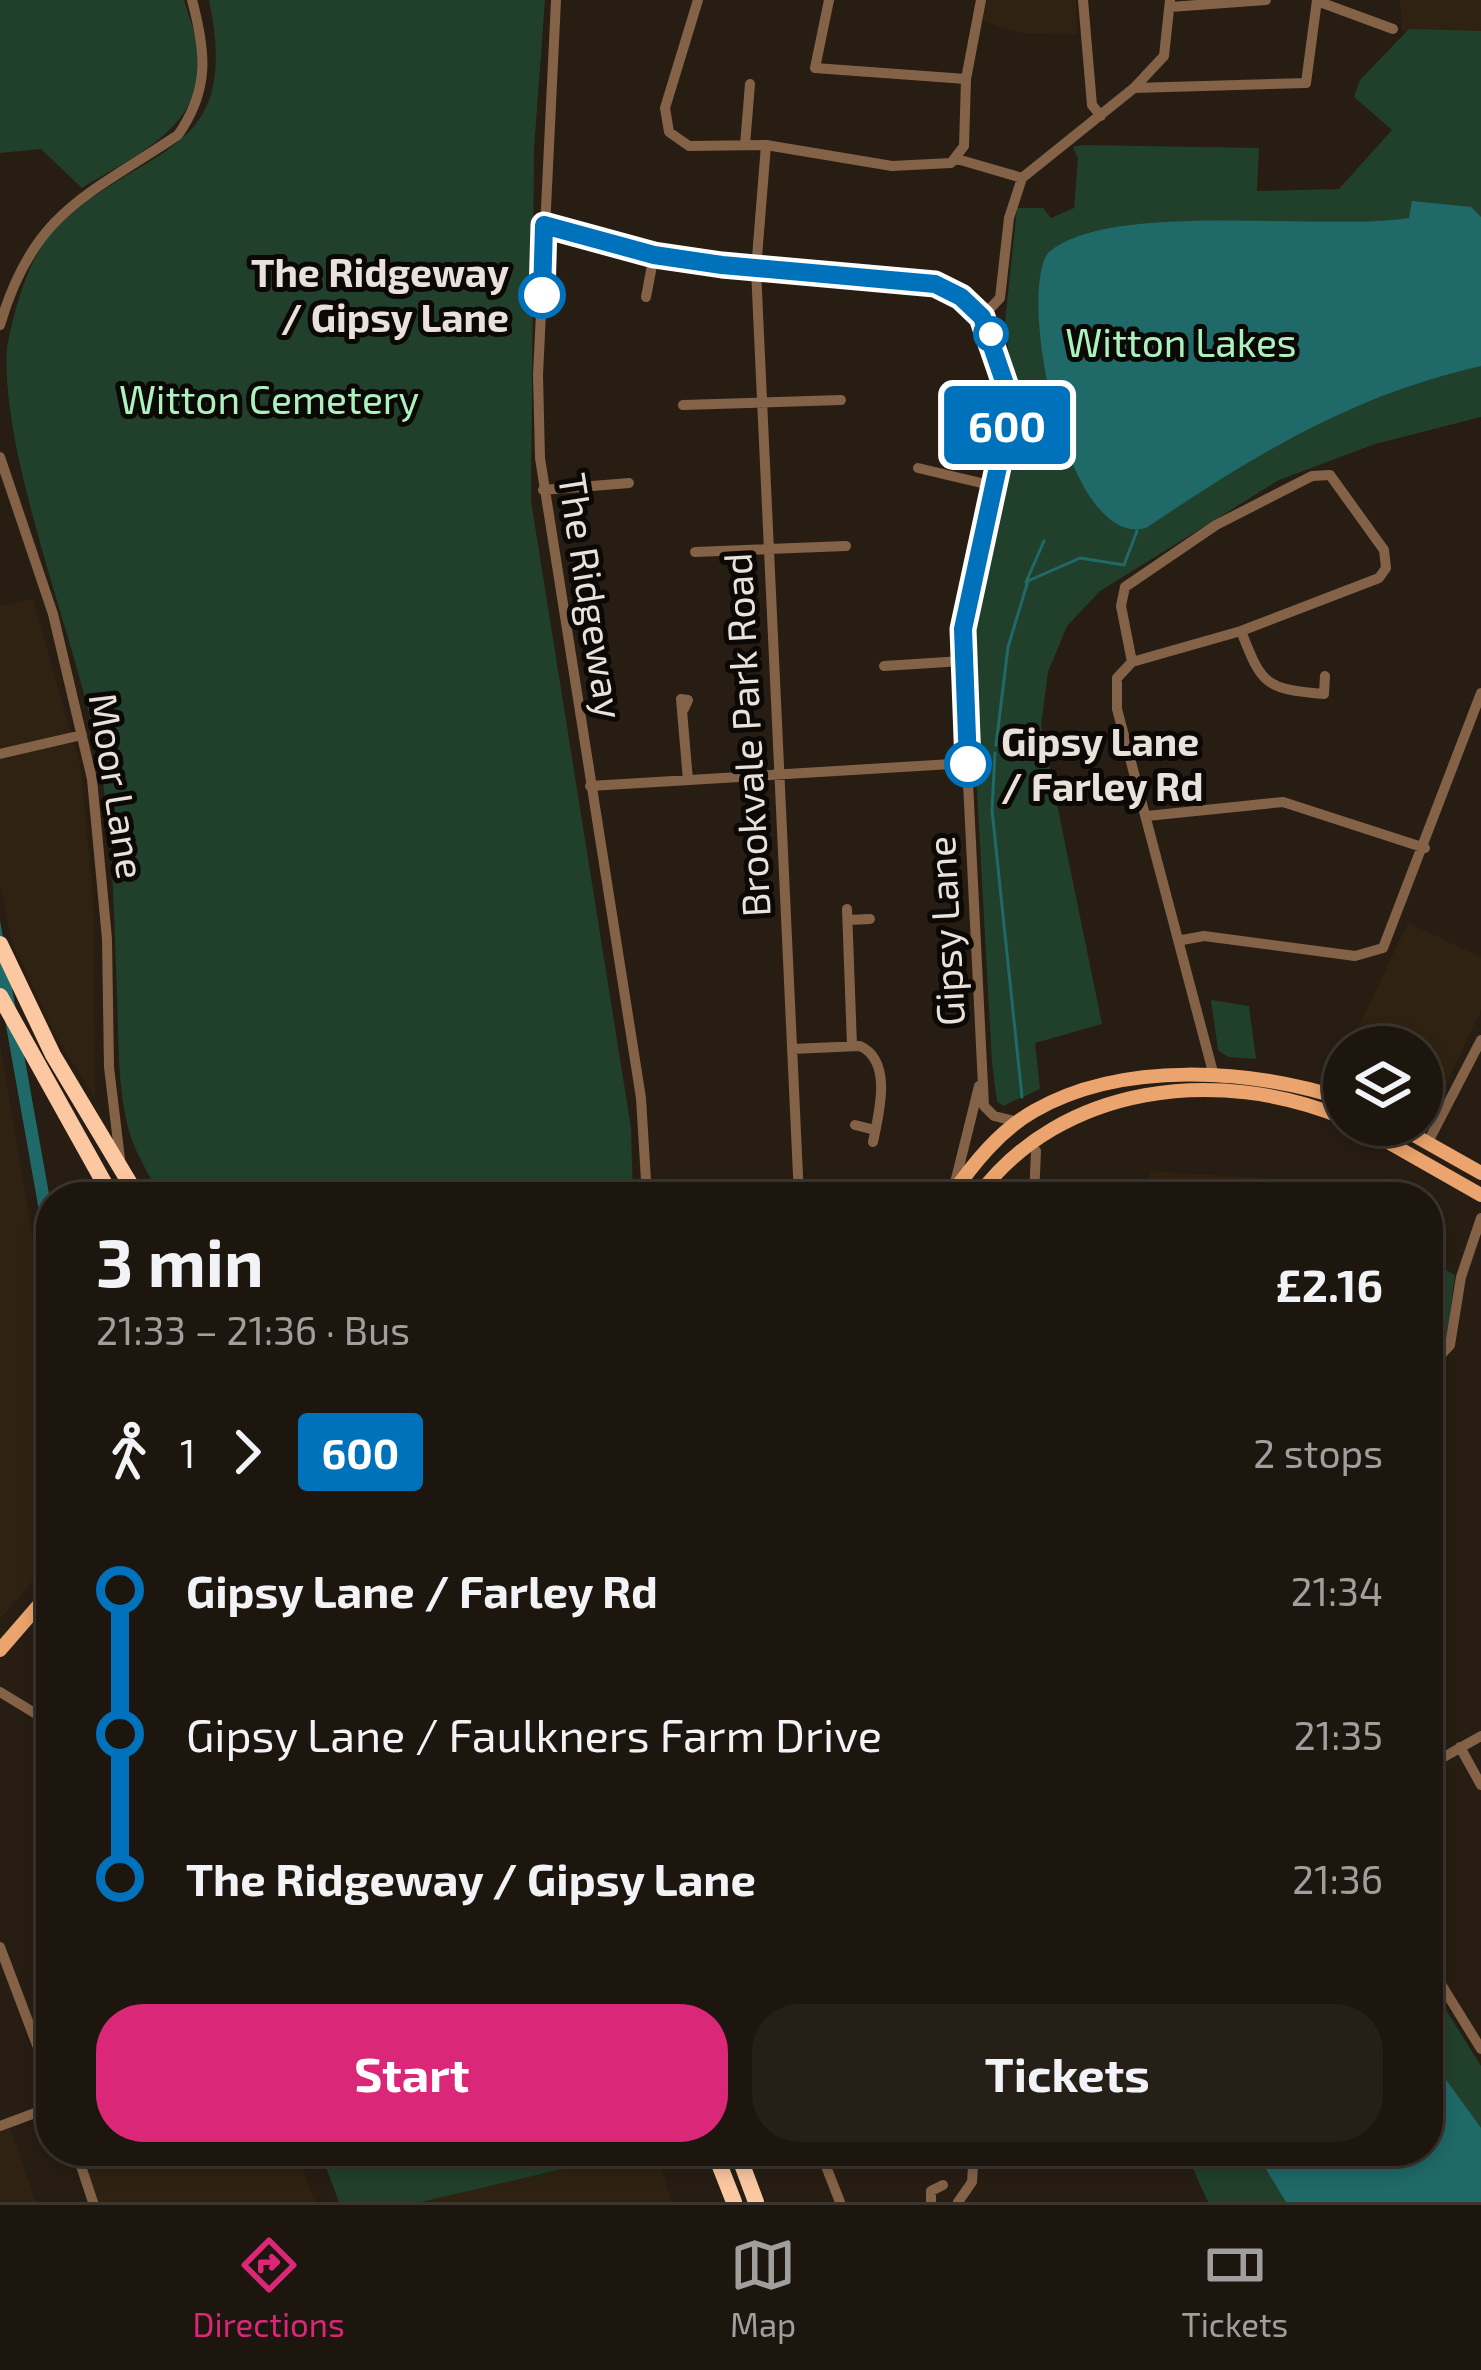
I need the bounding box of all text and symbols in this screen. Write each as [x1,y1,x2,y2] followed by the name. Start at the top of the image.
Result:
[251,248,509,341] place label: The Ridgeway / Gipsy Lane
[520,273,564,317] marker: The Ridgeway / Gipsy Lane
[975,318,1007,350] unlabelled marker
[1065,318,1297,365] park label: Witton Lakes
[119,375,419,422] park label: Witton Cemetery
[938,386,1076,464] line badge: 600
[968,400,1046,450] text: 600
[550,470,635,722] street label: The Ridgeway
[712,552,779,918] street label: Brookvale Park Road
[81,690,156,882] street label: Moor Lane
[1001,717,1203,810] place label: Gipsy Lane / Farley Rd
[946,742,990,786] marker: Gipsy Lane / Farley Rd
[916,835,973,1027] street label: Gipsy Lane
[1323,1026,1443,1146] map controls
[1323,1026,1443,1146] button: layers
[96,1221,264,1300] text: 3 min
[1275,1257,1383,1311] text: £2.16
[96,1306,410,1353] text: 21:33 – 21:36 · Bus
[96,1419,162,1485] icon: walk
[214,1419,280,1485] icon: forward
[322,1427,399,1477] text: 600
[180,1429,196,1476] text: 1
[1253,1429,1383,1476] text: 2 stops
[186,1563,658,1617] text: Gipsy Lane / Farley Rd
[1291,1567,1383,1614] text: 21:34
[186,1707,882,1761] text: Gipsy Lane / Faulkners Farm Drive
[1294,1711,1383,1758] text: 21:35
[186,1851,756,1905] text: The Ridgeway / Gipsy Lane
[1292,1855,1383,1902] text: 21:36
[96,2004,728,2142] button: Start
[752,2004,1383,2142] button: Tickets
[193,2232,345,2344] tab: Directions
[730,2232,796,2344] tab: Map
[1181,2232,1288,2344] tab: Tickets

